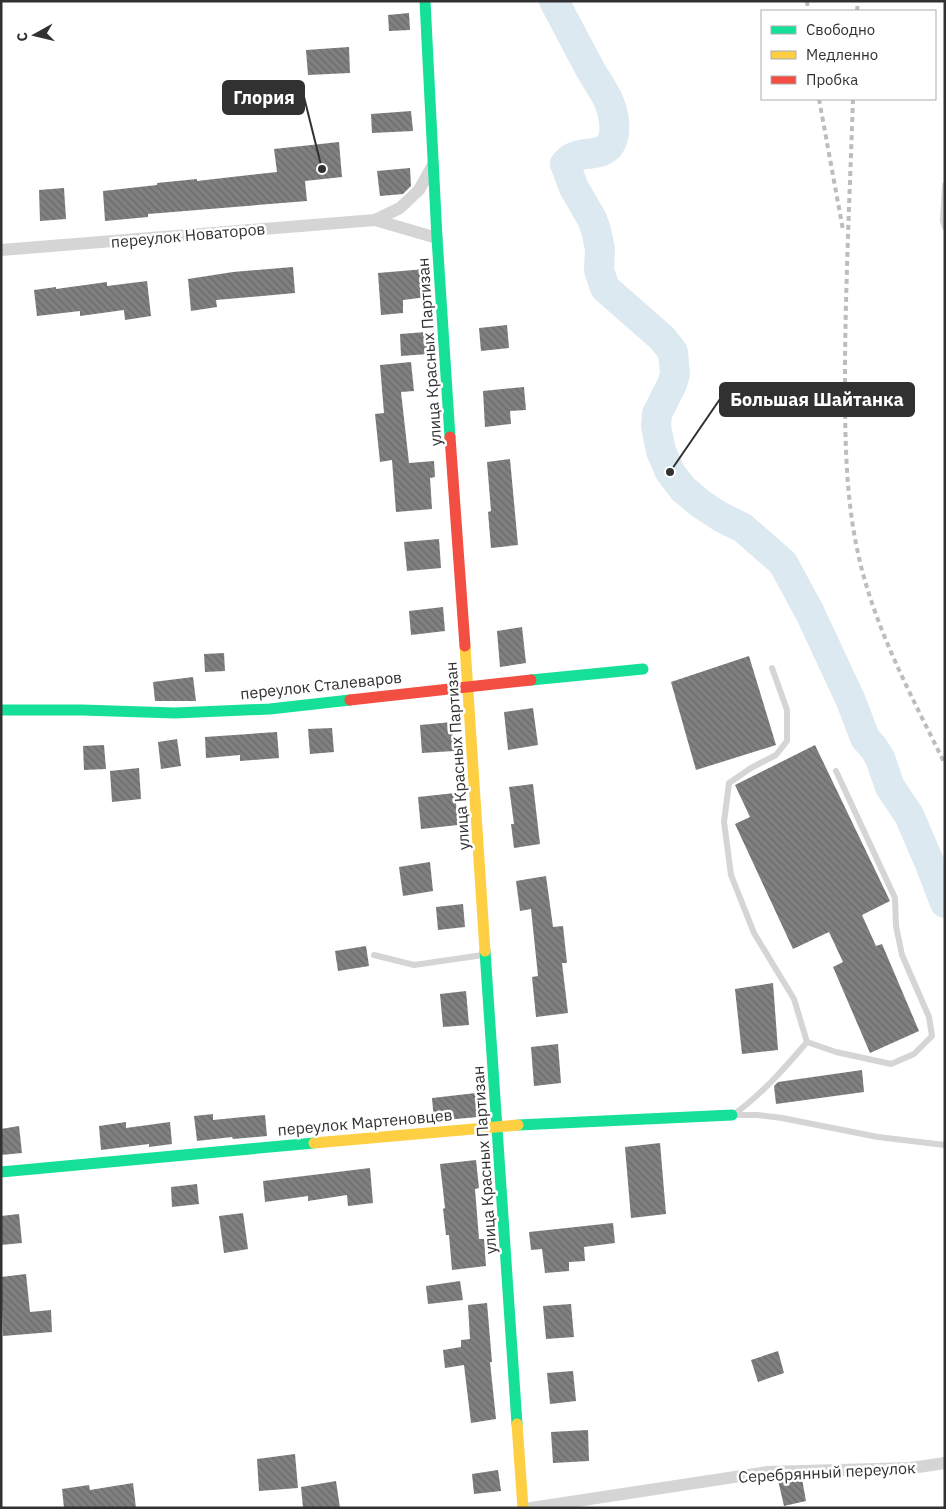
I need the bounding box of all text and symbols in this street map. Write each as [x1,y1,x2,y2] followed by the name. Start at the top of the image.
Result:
[10,10,60,60] north arrow
[761,10,936,100] legend
[806,20,875,39] text: Свободно
[13,31,32,43] text: С
[806,45,878,64] text: Медленно
[806,70,858,89] text: Пробка
[223,81,304,114] callout: Глория
[233,86,295,109] text: Глория
[110,218,266,252] street label: переулок Новаторов
[412,257,446,447] street label: улица Красных Партизан
[720,383,914,416] callout: Большая Шайтанка
[730,388,904,411] text: Большая Шайтанка
[440,661,474,851] street label: улица Красных Партизан
[239,667,403,703] street label: переулок Сталеваров
[467,1065,501,1255] street label: улица Красных Партизан
[277,1104,453,1140] street label: переулок Мартеновцев
[738,1457,916,1487] street label: Серебрянный переулок

